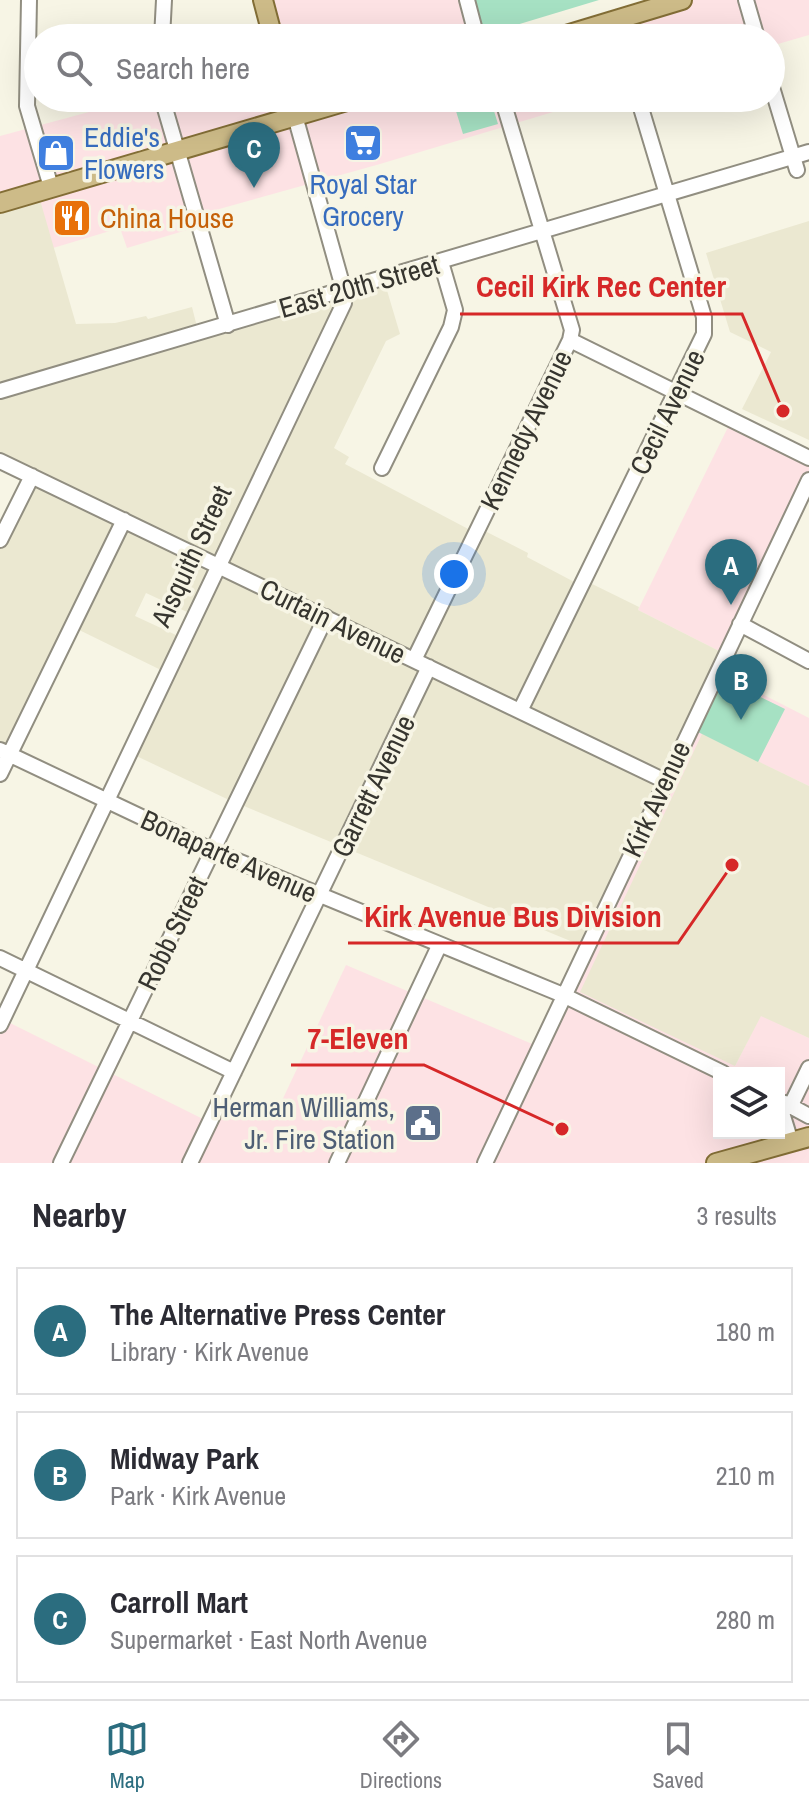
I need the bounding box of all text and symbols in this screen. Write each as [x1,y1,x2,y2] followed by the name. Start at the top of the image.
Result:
[24,24,785,112] search box
[52,46,96,90] icon: search
[116,48,250,88] text: Search here
[84,118,164,188] place label: Eddie's Flowers
[228,122,280,188] pin: C
[342,122,384,164] supermarket icon: Royal Star Grocery
[35,132,77,174] shop icon: Eddie's Flowers
[309,165,417,235] place label: Royal Star Grocery
[51,197,93,239] restaurant icon: China House
[100,199,234,237] place label: China House
[275,245,443,327] street label: East 20th Street
[460,260,742,314] callout: Cecil Kirk Rec Center
[476,266,727,306] text: Cecil Kirk Rec Center
[620,343,714,481] street label: Cecil Avenue
[471,344,581,516] street label: Kennedy Avenue
[141,479,240,634] street label: Aisquith Street
[705,539,757,605] pin: A
[434,554,474,594] your location
[254,569,412,673] street label: Curtain Avenue
[715,654,767,720] pin: B
[322,708,424,864] street label: Garrett Avenue
[613,735,699,863] street label: Kirk Avenue
[135,800,323,912] street label: Bonaparte Avenue
[128,870,216,996] street label: Robb Street
[348,889,678,943] callout: Kirk Avenue Bus Division
[364,896,662,936] text: Kirk Avenue Bus Division
[291,1011,424,1065] callout: 7-Eleven
[307,1018,409,1058] text: 7-Eleven
[713,1067,785,1139] map controls
[713,1067,785,1139] button: layers
[213,1088,395,1158] place label: Herman Williams, Jr. Fire Station
[402,1102,444,1144] public building icon: Herman Williams, Jr. Fire Station
[32,1192,127,1238] text: Nearby
[696,1198,777,1233] text: 3 results
[110,1294,445,1334] text: The Alternative Press Center
[52,1314,68,1349] text: A
[716,1314,775,1349] text: 180 m
[110,1334,309,1369] text: Library · Kirk Avenue
[110,1438,259,1478] text: Midway Park
[52,1458,68,1493] text: B
[716,1458,775,1493] text: 210 m
[110,1478,286,1513] text: Park · Kirk Avenue
[110,1582,248,1622] text: Carroll Mart
[52,1602,68,1637] text: C
[716,1602,775,1637] text: 280 m
[110,1622,427,1657] text: Supermarket · East North Avenue
[105,1717,149,1795] tab: Map
[360,1717,442,1795] tab: Directions
[653,1717,704,1795] tab: Saved

